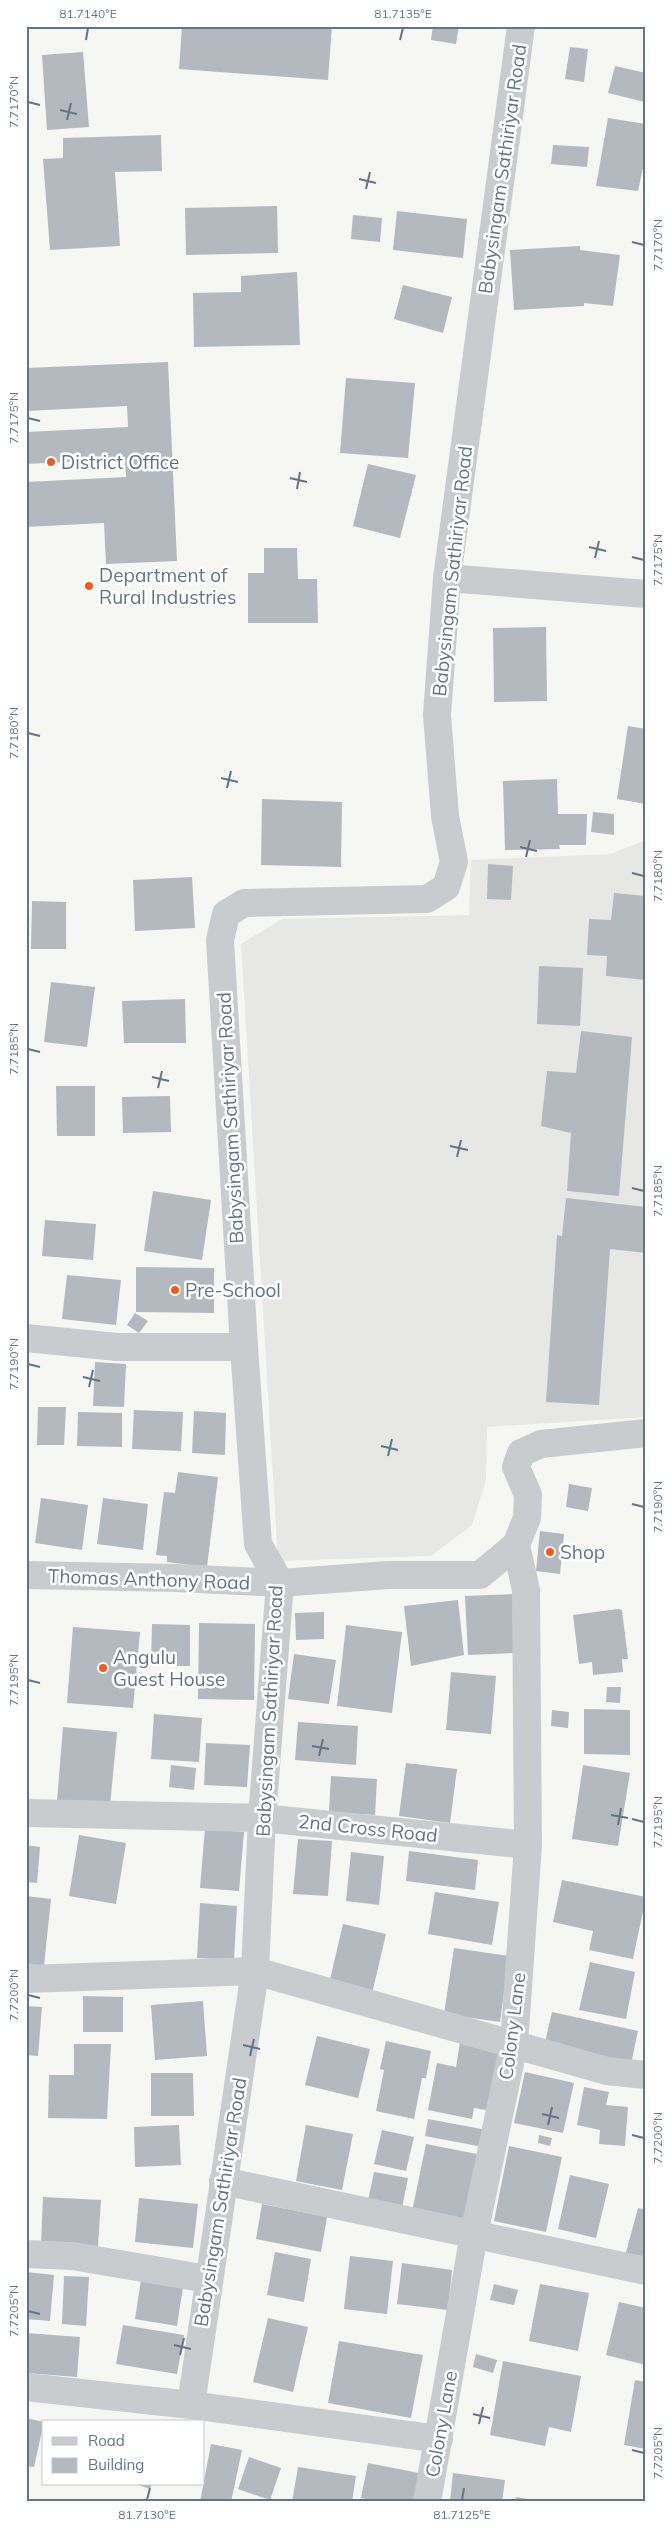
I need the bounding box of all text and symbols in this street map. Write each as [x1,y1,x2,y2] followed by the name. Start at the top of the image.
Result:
[59,6,117,21] text: 81.7140°E
[374,6,432,21] text: 81.7135°E
[473,43,531,295] street label: Babysingam Sathiriyar Road
[6,76,21,128] text: 7.7170°N
[650,219,665,271] text: 7.7170°N
[6,392,21,444] text: 7.7175°N
[427,445,477,697] street label: Babysingam Sathiriyar Road
[61,450,179,474] place label: District Office
[45,456,57,468] marker: District Office
[650,534,665,586] text: 7.7175°N
[99,563,236,609] place label: Department of Rural Industries
[83,580,95,592] marker: Department of Rural Industries
[6,707,21,759] text: 7.7180°N
[650,850,665,902] text: 7.7180°N
[211,992,249,1244] street label: Babysingam Sathiriyar Road
[6,1023,21,1075] text: 7.7185°N
[650,1165,665,1217] text: 7.7185°N
[185,1278,281,1302] place label: Pre-School
[169,1284,181,1296] marker: Pre-School
[6,1338,21,1390] text: 7.7190°N
[650,1481,665,1533] text: 7.7190°N
[560,1540,605,1564] place label: Shop
[544,1546,556,1558] marker: Shop
[47,1563,251,1595] street label: Thomas Anthony Road
[250,1585,288,1837] street label: Babysingam Sathiriyar Road
[113,1645,225,1691] place label: Angulu Guest House
[6,1654,21,1706] text: 7.7195°N
[97,1662,109,1674] marker: Angulu Guest House
[650,1796,665,1848] text: 7.7195°N
[297,1809,439,1847] street label: 2nd Cross Road
[6,1969,21,2021] text: 7.7200°N
[494,1971,530,2081] street label: Colony Lane
[188,2076,252,2328] street label: Babysingam Sathiriyar Road
[650,2112,665,2164] text: 7.7200°N
[6,2285,21,2337] text: 7.7205°N
[420,2369,462,2479] street label: Colony Lane
[42,2420,205,2486] legend
[650,2427,665,2479] text: 7.7205°N
[88,2431,125,2450] text: Road
[88,2455,144,2474] text: Building
[118,2507,176,2522] text: 81.7130°E
[433,2507,491,2522] text: 81.7125°E

